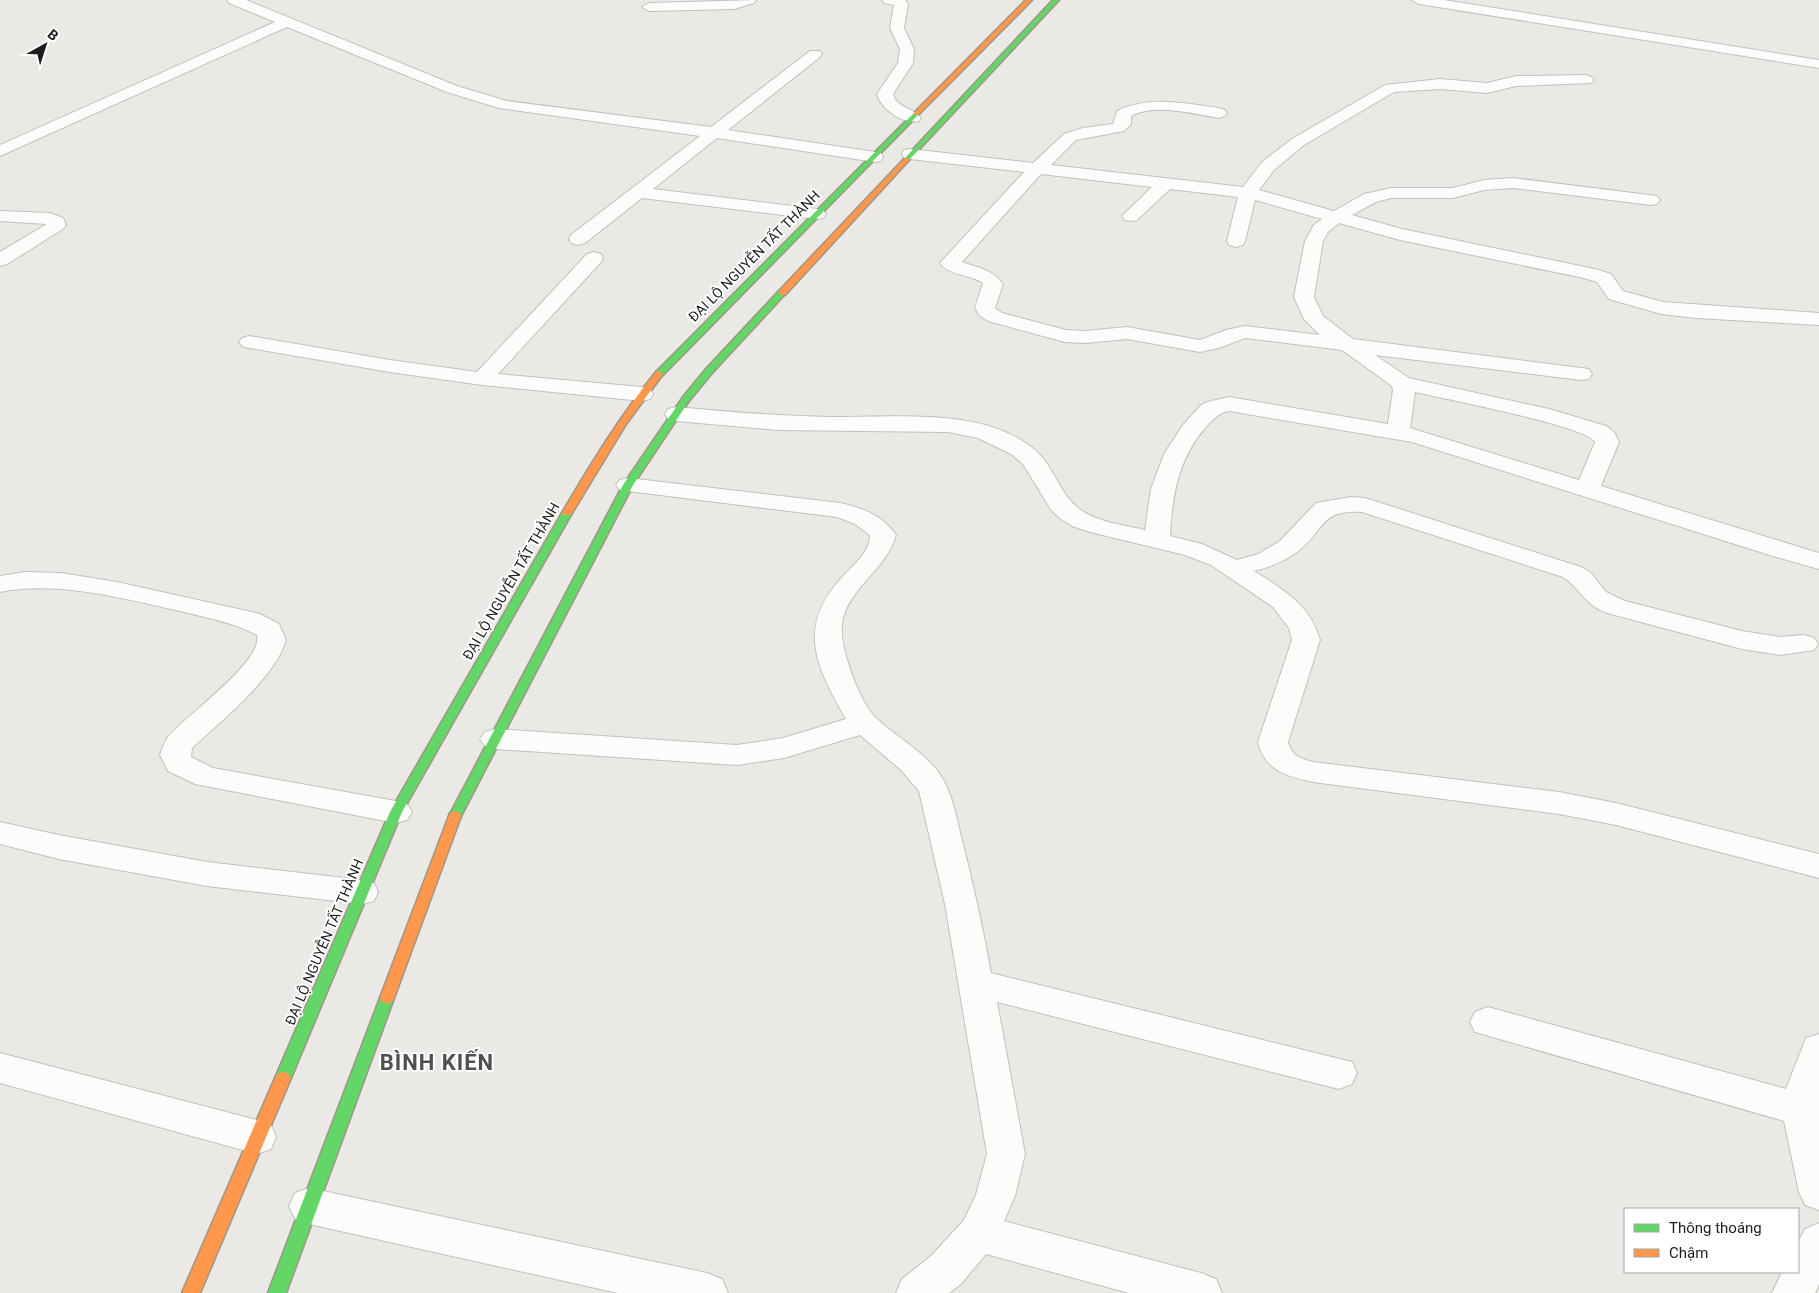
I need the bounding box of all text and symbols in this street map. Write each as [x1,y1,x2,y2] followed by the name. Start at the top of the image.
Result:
[20,20,70,70] north arrow
[45,26,62,44] text: B
[684,186,823,325] street label: ĐẠI LỘ NGUYỄN TẤT THÀNH
[458,499,563,662] street label: ĐẠI LỘ NGUYỄN TẤT THÀNH
[280,856,366,1027] street label: ĐẠI LỘ NGUYỄN TẤT THÀNH
[380,1049,494,1075] district label: BÌNH KIẾN
[1624,1208,1799,1273] legend
[1669,1219,1762,1237] text: Thông thoáng
[1669,1244,1708,1262] text: Chậm

